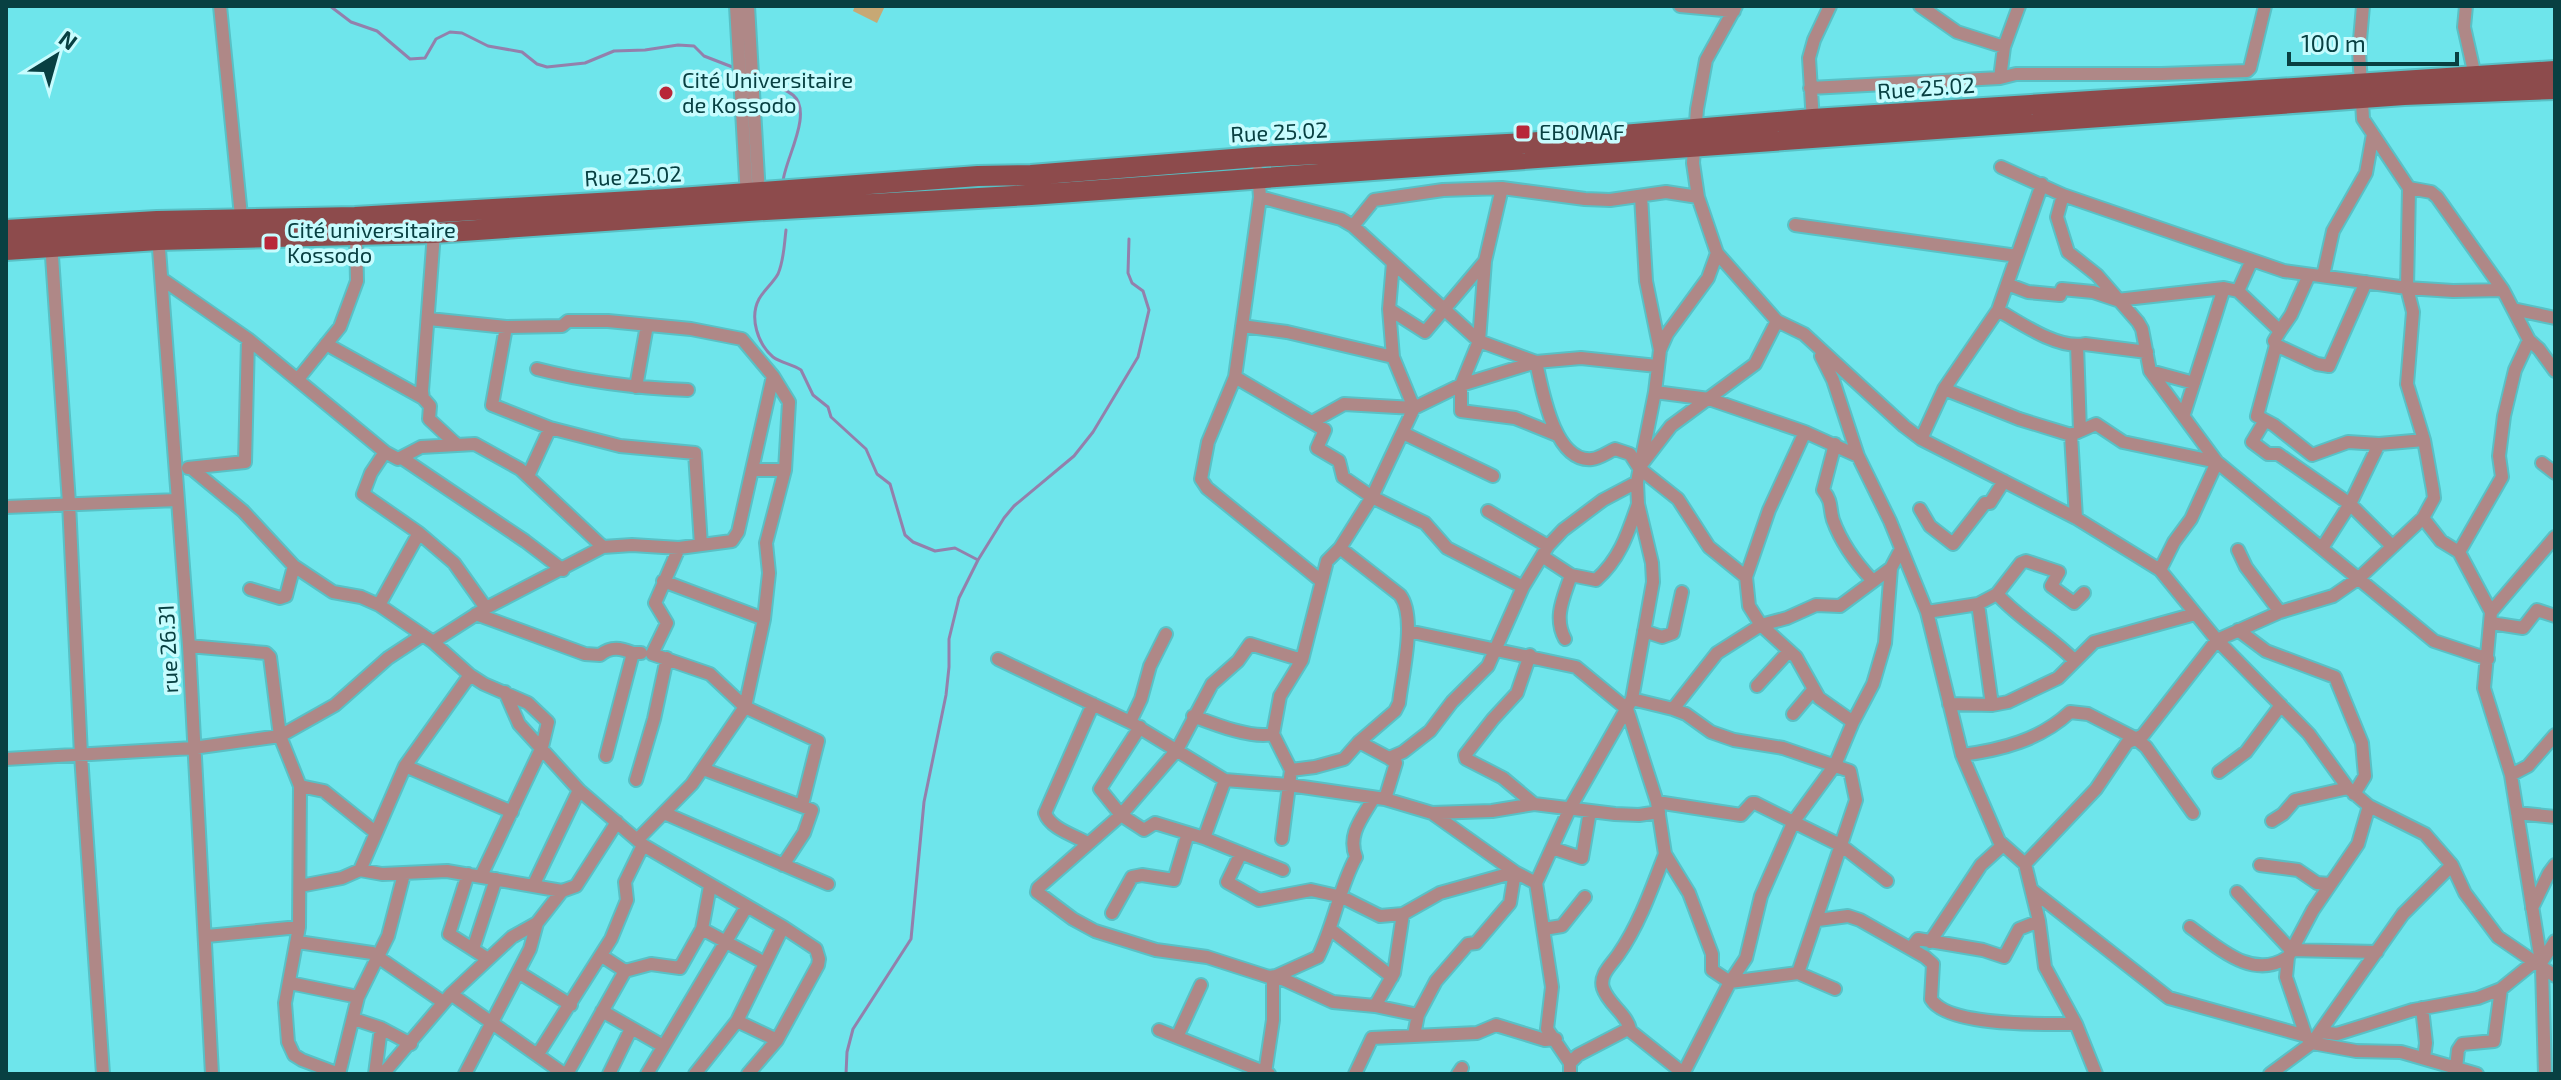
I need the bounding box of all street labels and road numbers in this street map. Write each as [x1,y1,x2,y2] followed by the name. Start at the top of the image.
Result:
[1876,71,1976,103] street label: Rue 25.02
[1229,115,1328,147] street label: Rue 25.02
[583,159,682,191] street label: Rue 25.02
[152,604,182,694] street label: rue 26.31

